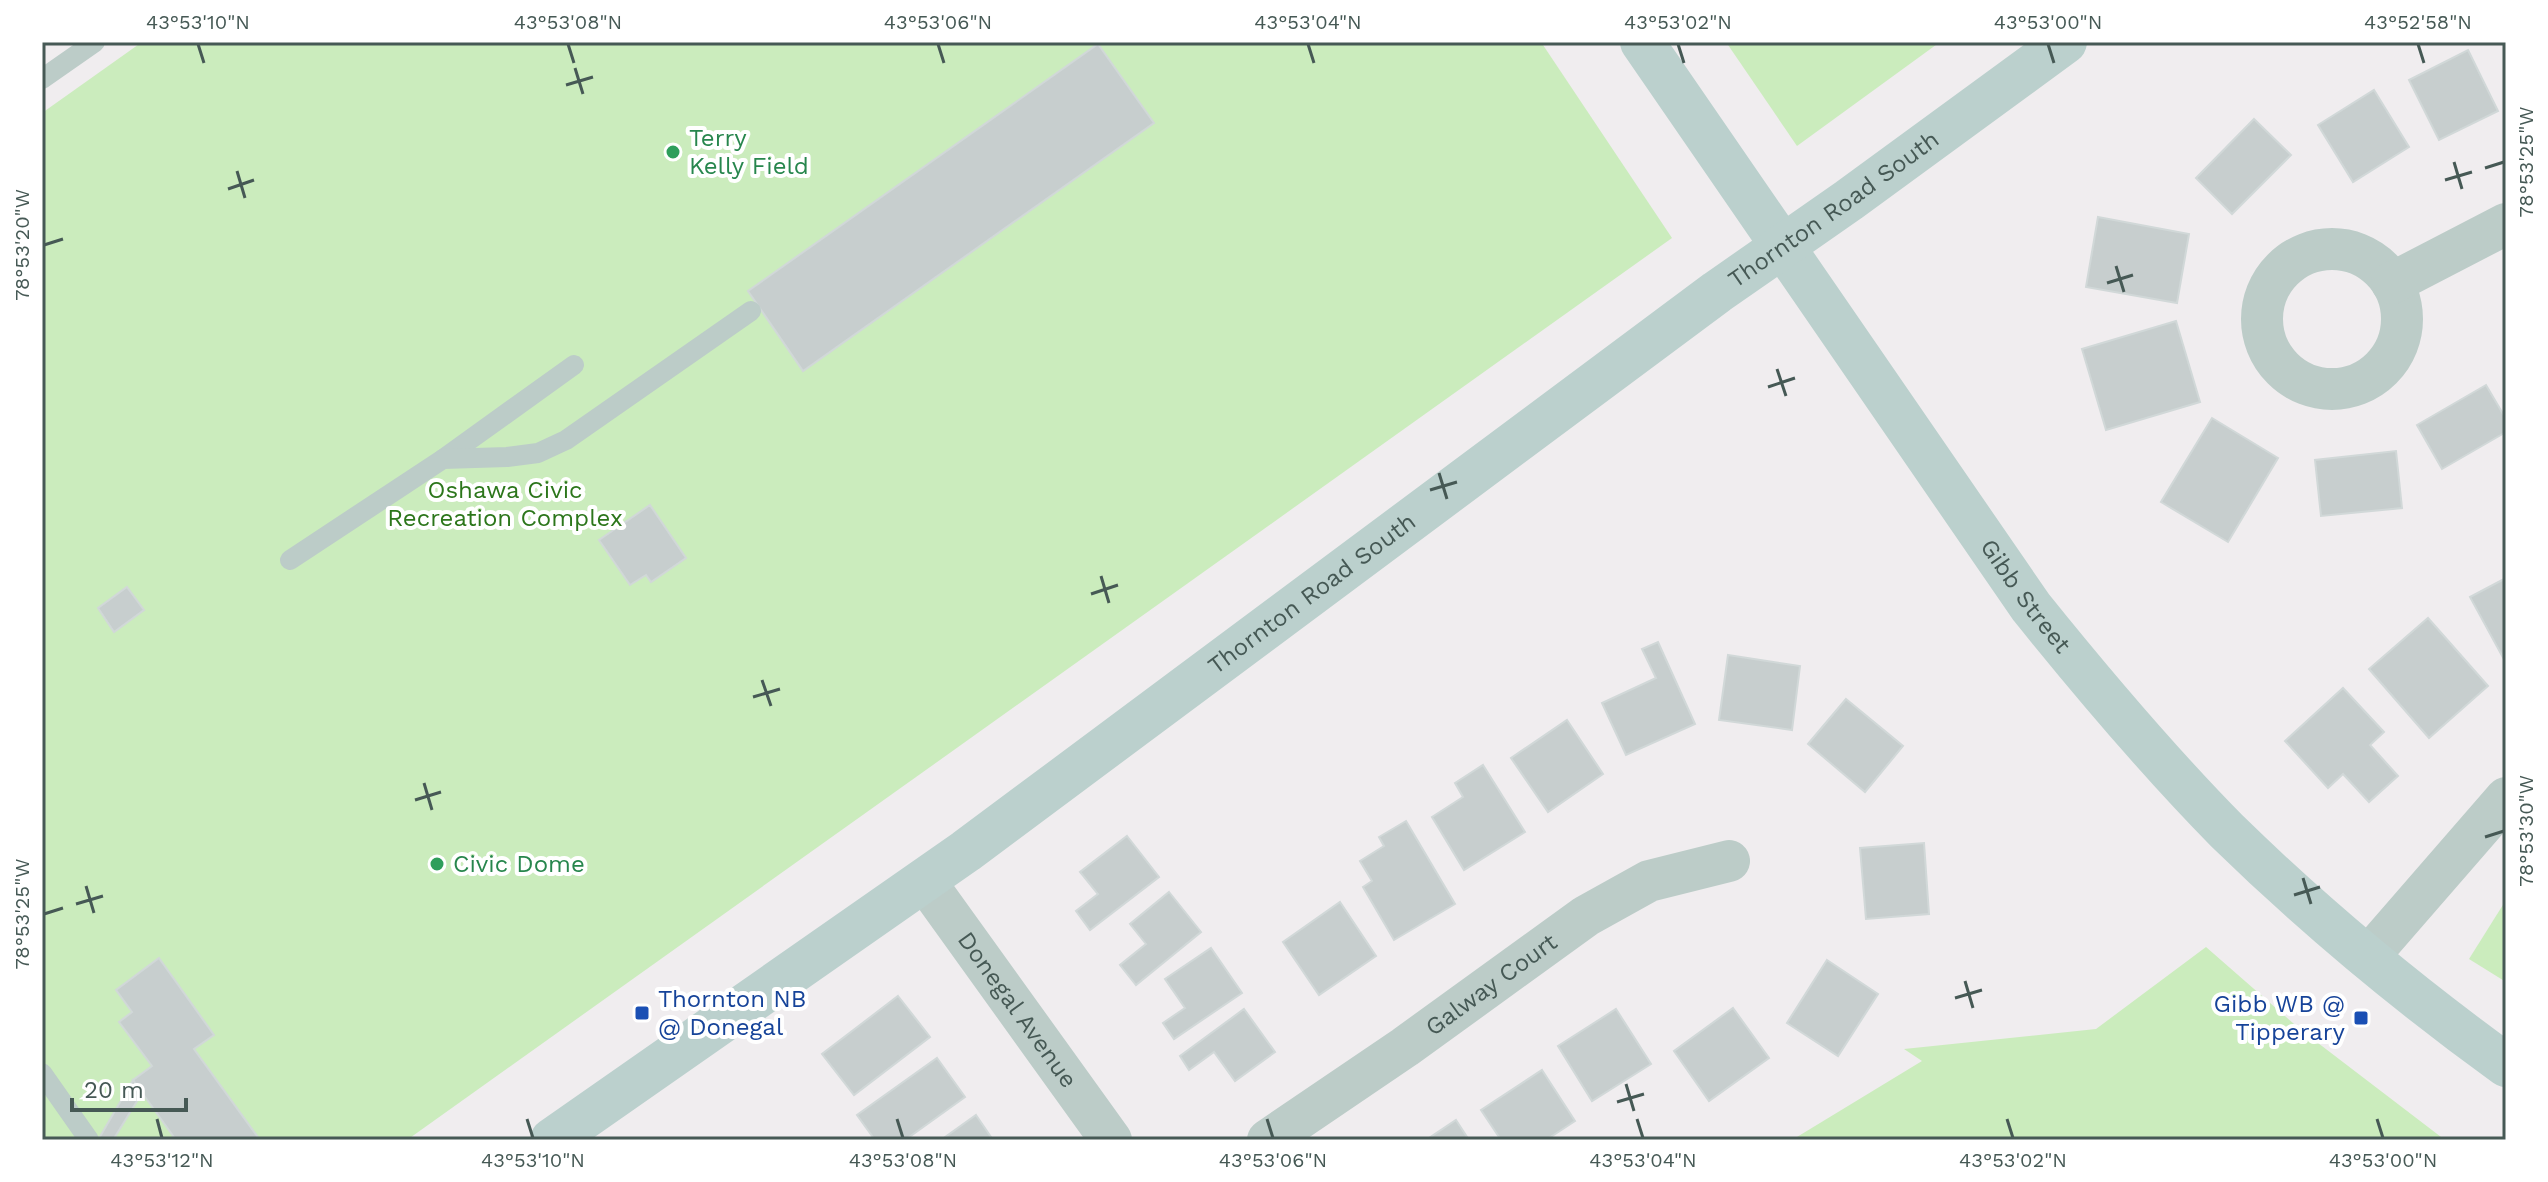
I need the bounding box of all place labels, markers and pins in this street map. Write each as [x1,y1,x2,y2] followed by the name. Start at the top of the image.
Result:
[689,124,809,180] place label: Terry Kelly Field
[664,143,682,161] marker: Terry Kelly Field
[453,850,585,878] place label: Civic Dome
[428,855,446,873] marker: Civic Dome
[658,985,807,1041] place label: Thornton NB @ Donegal
[2214,990,2346,1046] place label: Gibb WB @ Tipperary
[633,1004,651,1022] marker: Thornton NB @ Donegal
[2352,1009,2370,1027] marker: Gibb WB @ Tipperary

